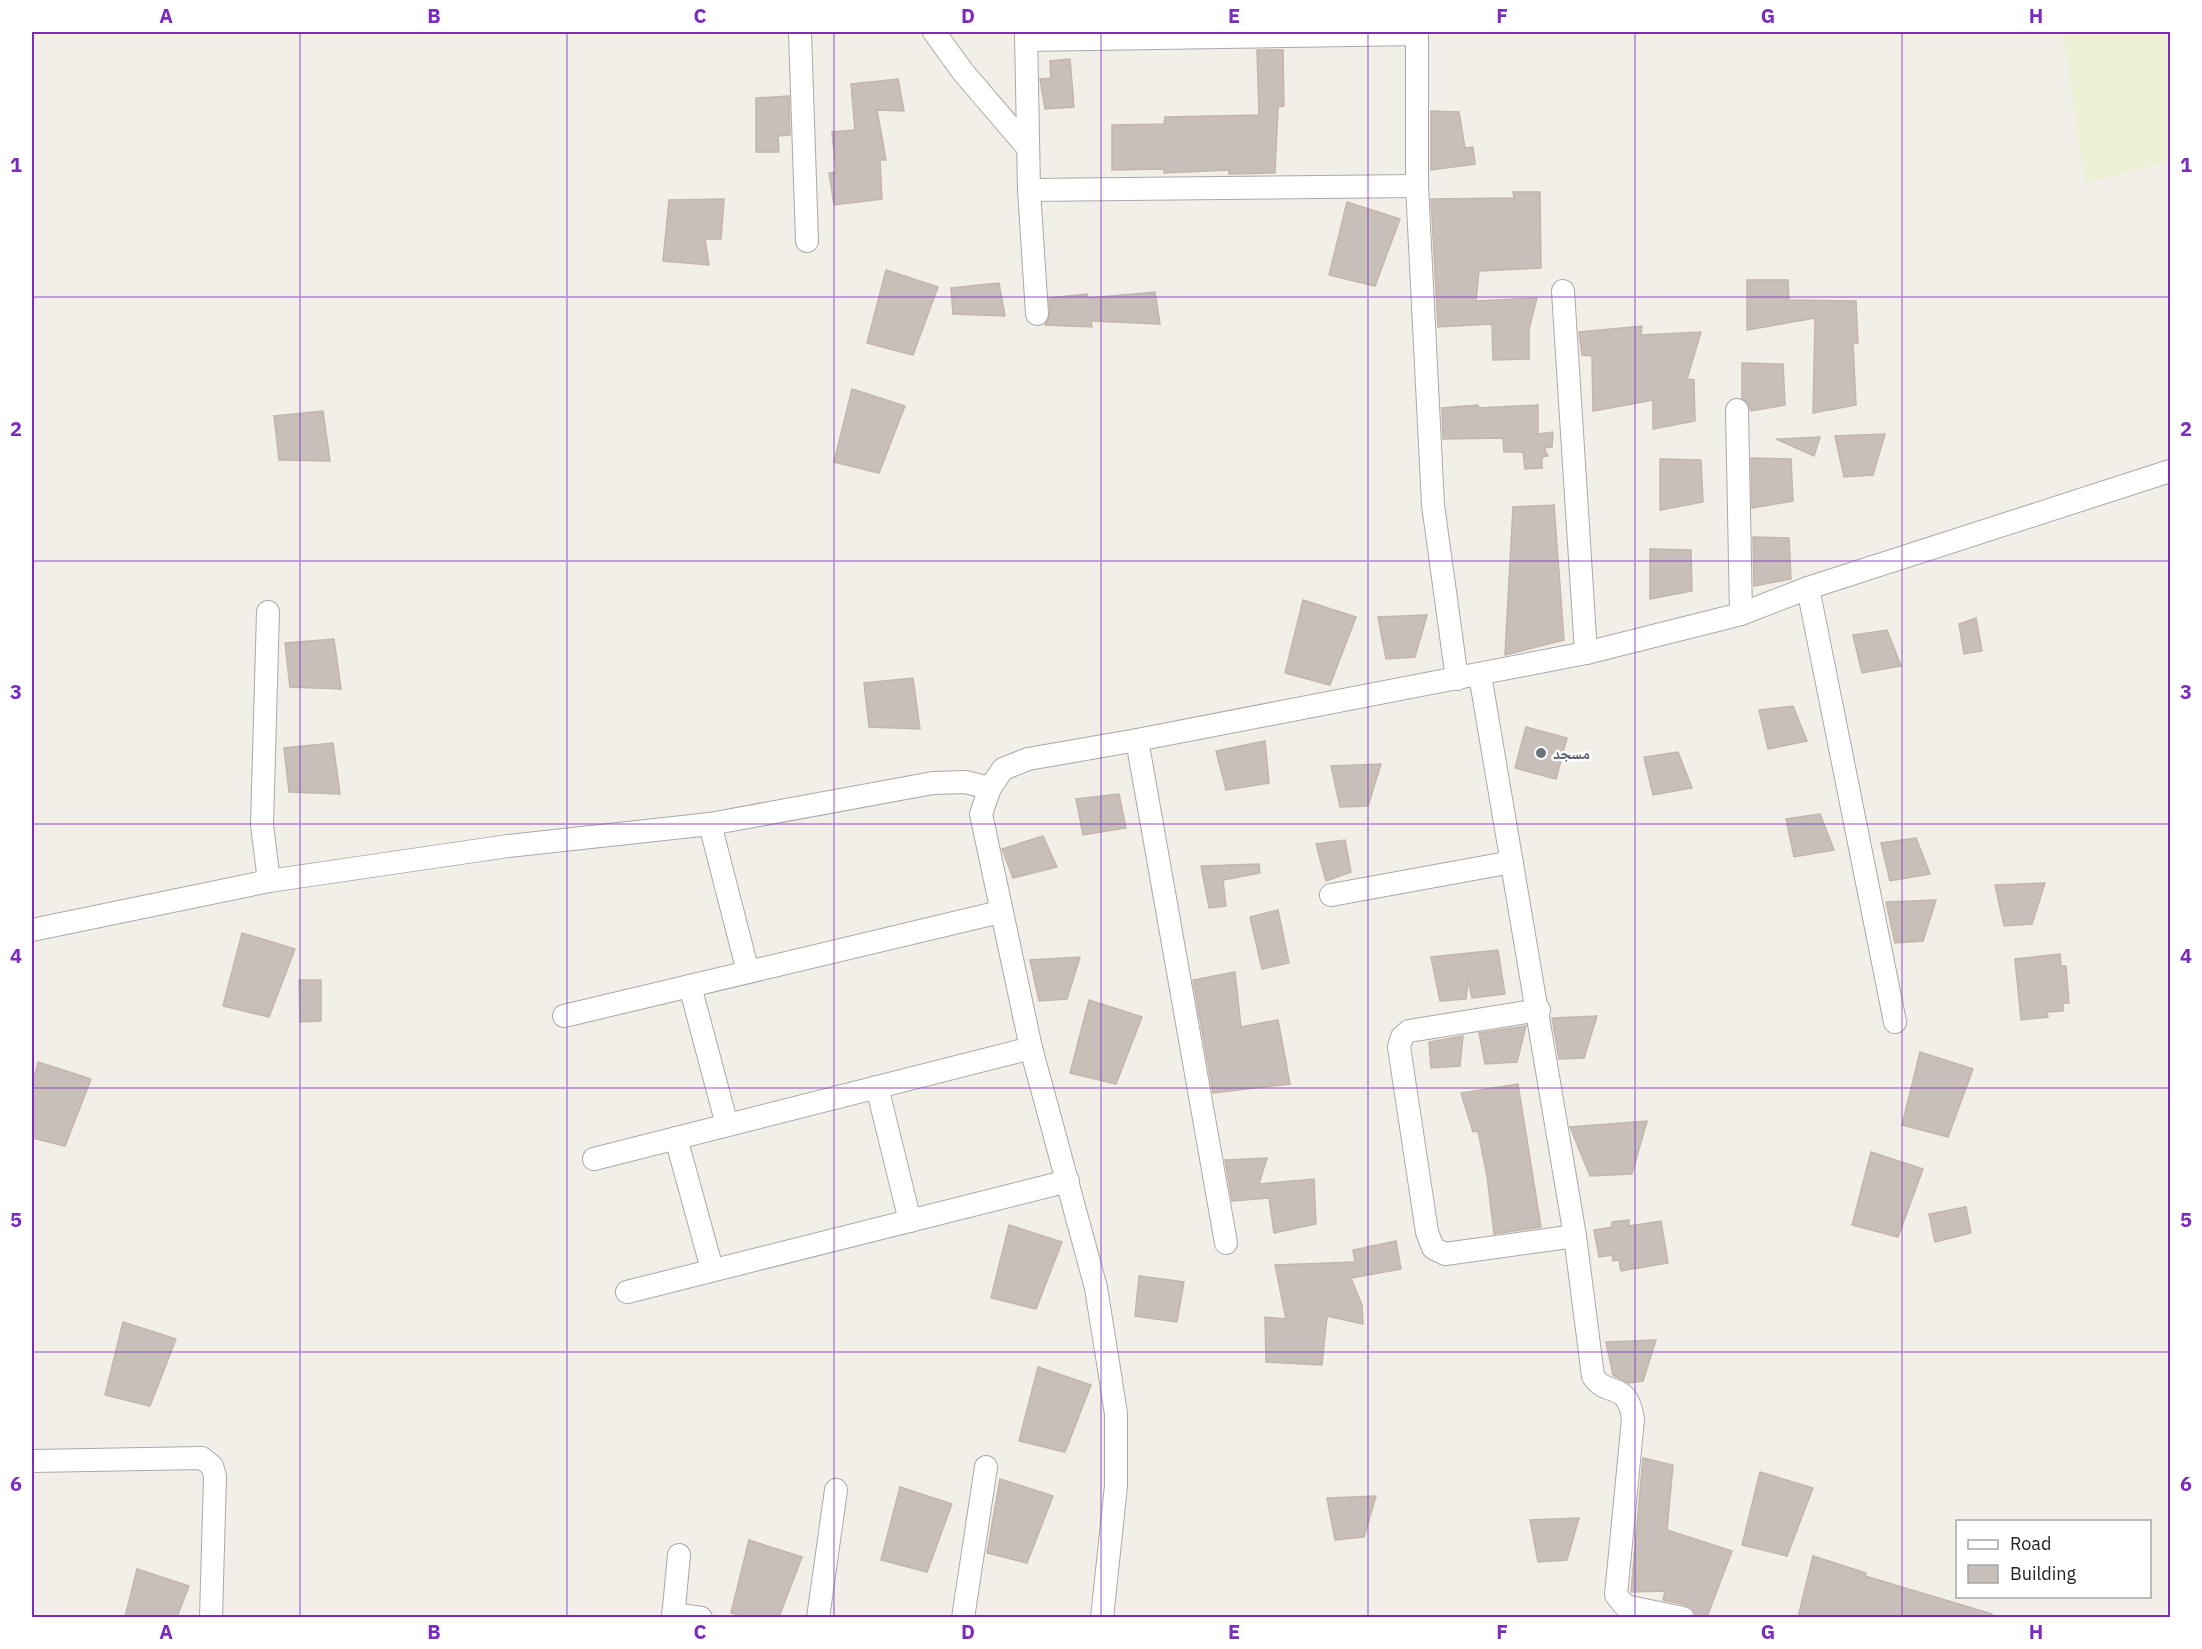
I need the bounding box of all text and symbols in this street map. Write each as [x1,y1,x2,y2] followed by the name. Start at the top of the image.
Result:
[159,2,173,29] text: A
[427,2,441,29] text: B
[693,2,707,29] text: C
[961,2,975,29] text: D
[1228,2,1240,29] text: E
[1496,2,1508,29] text: F
[1761,2,1775,29] text: G
[2029,2,2043,29] text: H
[10,151,22,178] text: 1
[2180,151,2192,178] text: 1
[10,415,22,442] text: 2
[2180,415,2192,442] text: 2
[10,678,22,705] text: 3
[2180,678,2192,705] text: 3
[1553,743,1590,763] place label: مسجد
[1534,746,1548,760] marker: مسجد
[10,942,22,969] text: 4
[2180,942,2192,969] text: 4
[10,1206,22,1233] text: 5
[2180,1206,2192,1233] text: 5
[10,1470,22,1497] text: 6
[2180,1470,2192,1497] text: 6
[1956,1520,2151,1598] legend
[2010,1532,2051,1555] text: Road
[2010,1562,2077,1585] text: Building
[159,1618,173,1645] text: A
[427,1618,441,1645] text: B
[693,1618,707,1645] text: C
[961,1618,975,1645] text: D
[1228,1618,1240,1645] text: E
[1496,1618,1508,1645] text: F
[1761,1618,1775,1645] text: G
[2029,1618,2043,1645] text: H

